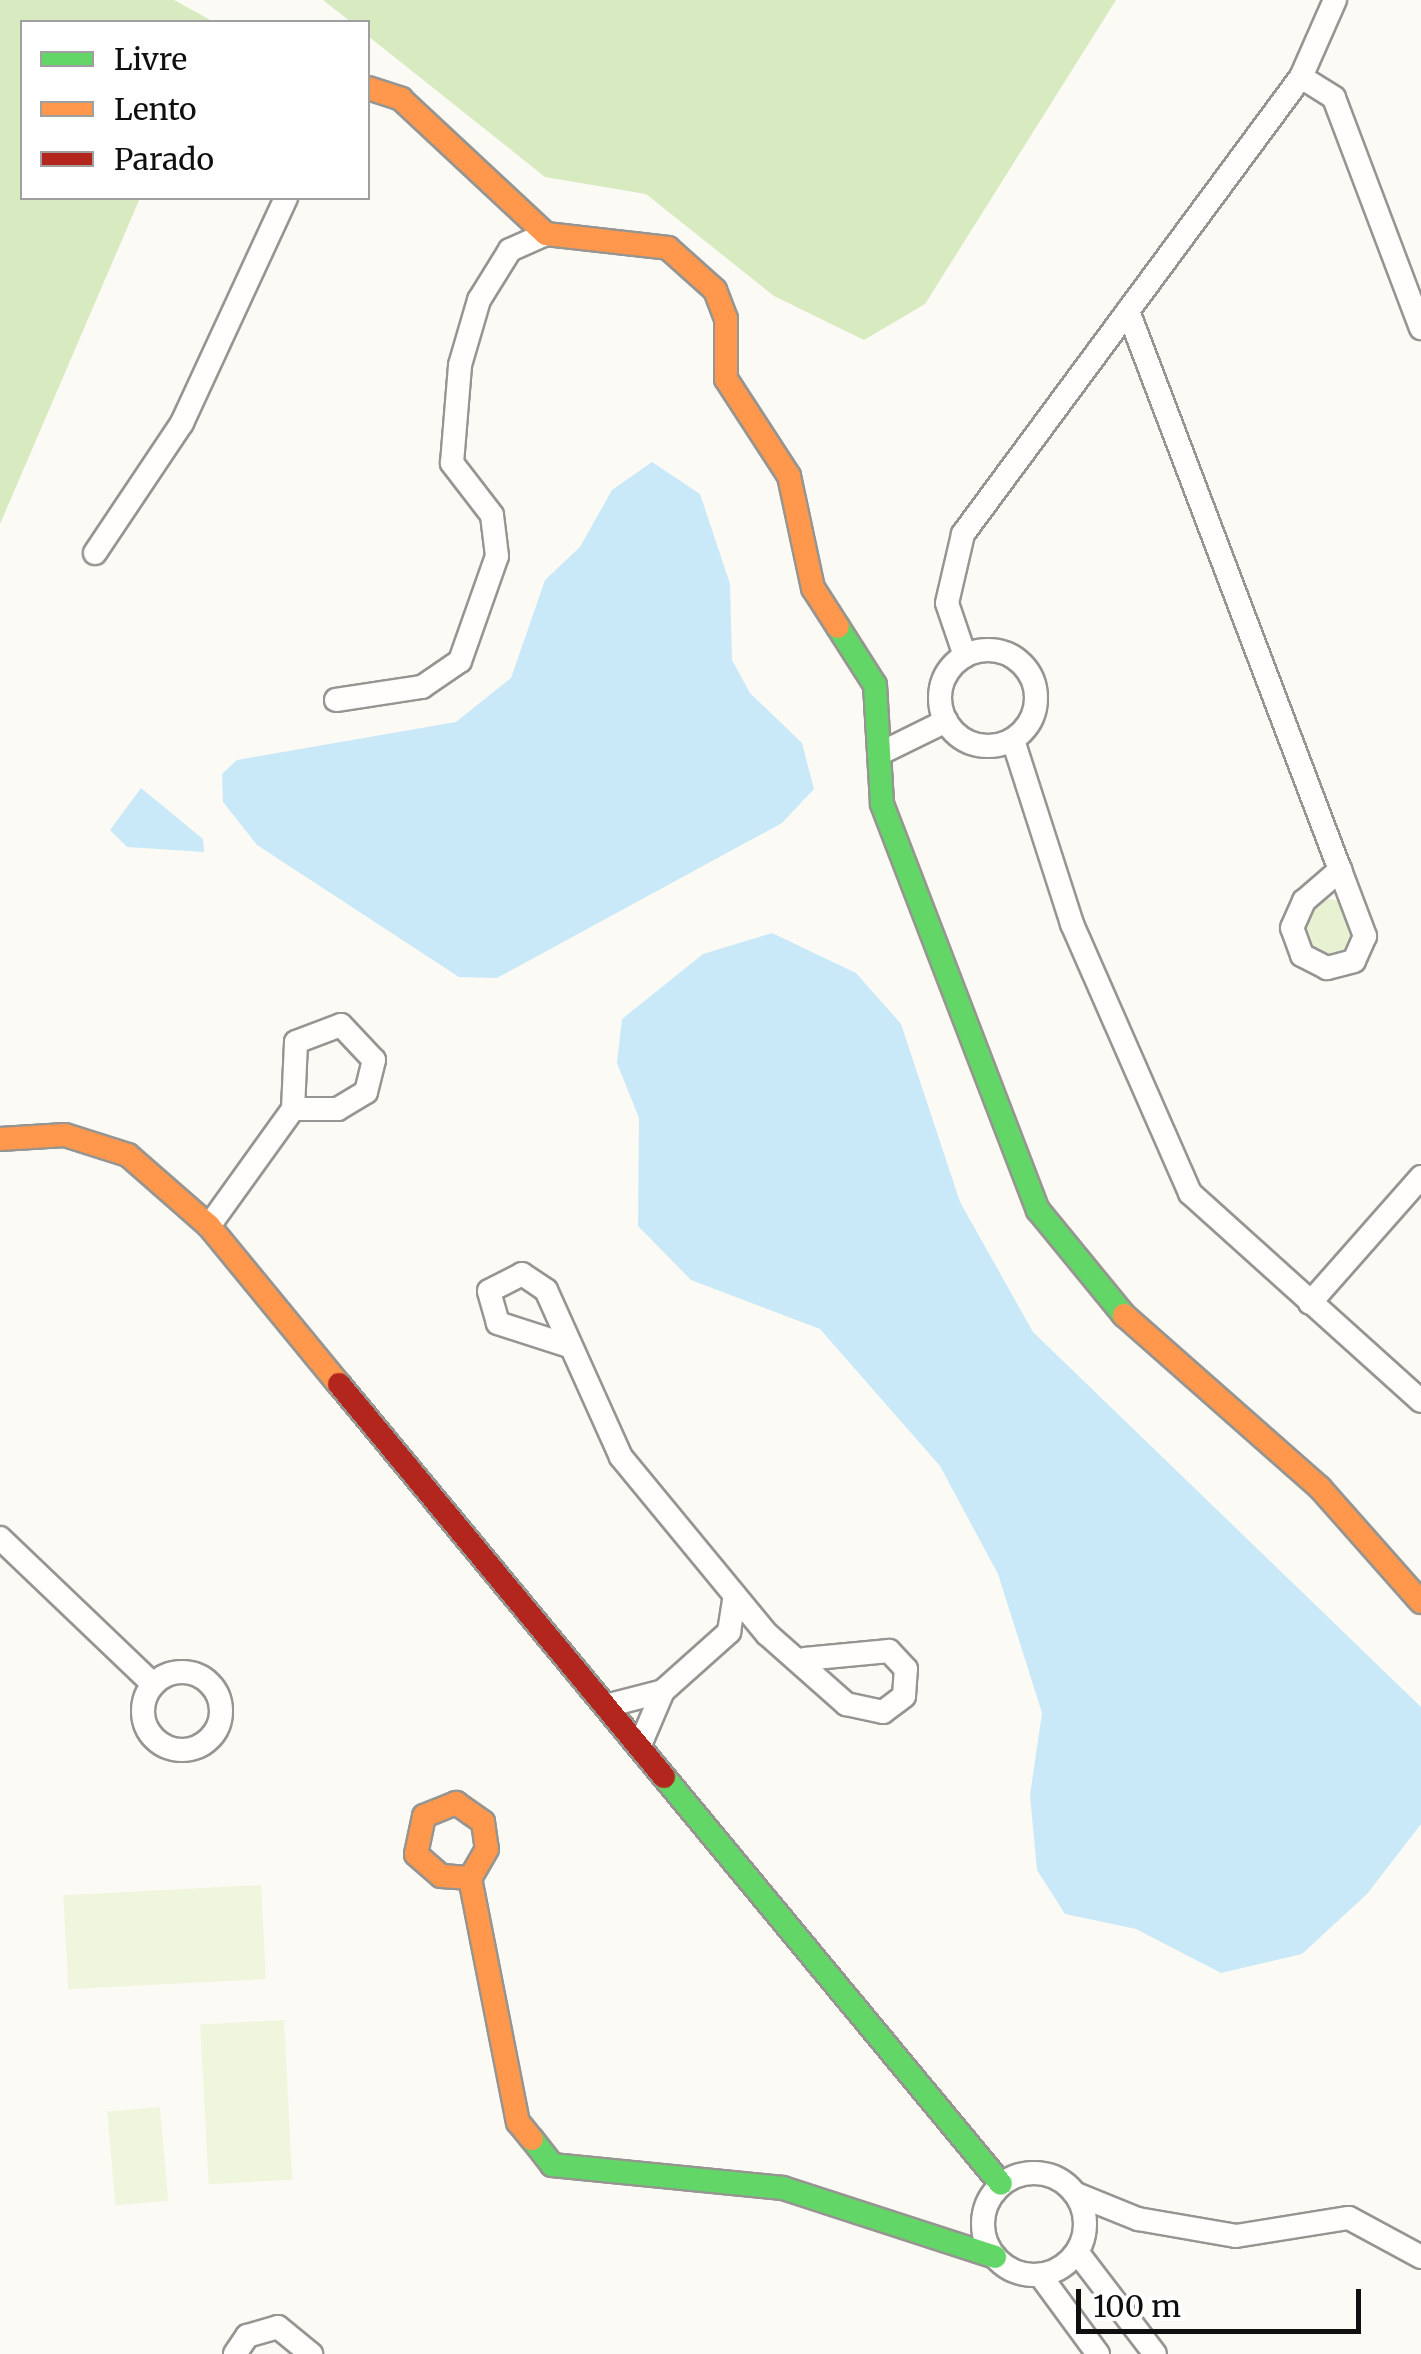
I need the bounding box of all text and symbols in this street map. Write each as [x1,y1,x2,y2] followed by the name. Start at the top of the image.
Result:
[20,20,370,200] legend
[114,40,187,78] text: Livre
[114,90,197,128] text: Lento
[114,140,214,178] text: Parado
[1081,2269,1366,2331] scale bar
[1093,2287,1181,2325] text: 100 m

